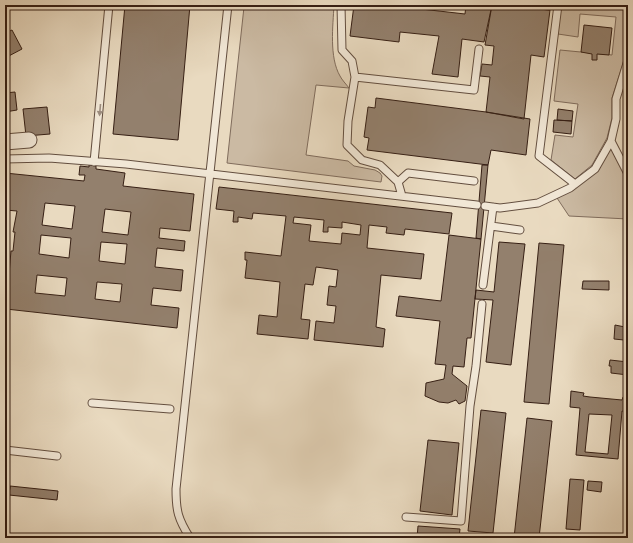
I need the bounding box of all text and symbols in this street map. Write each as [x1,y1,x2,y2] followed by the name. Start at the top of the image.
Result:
[97,104,103,116] one-way arrow

